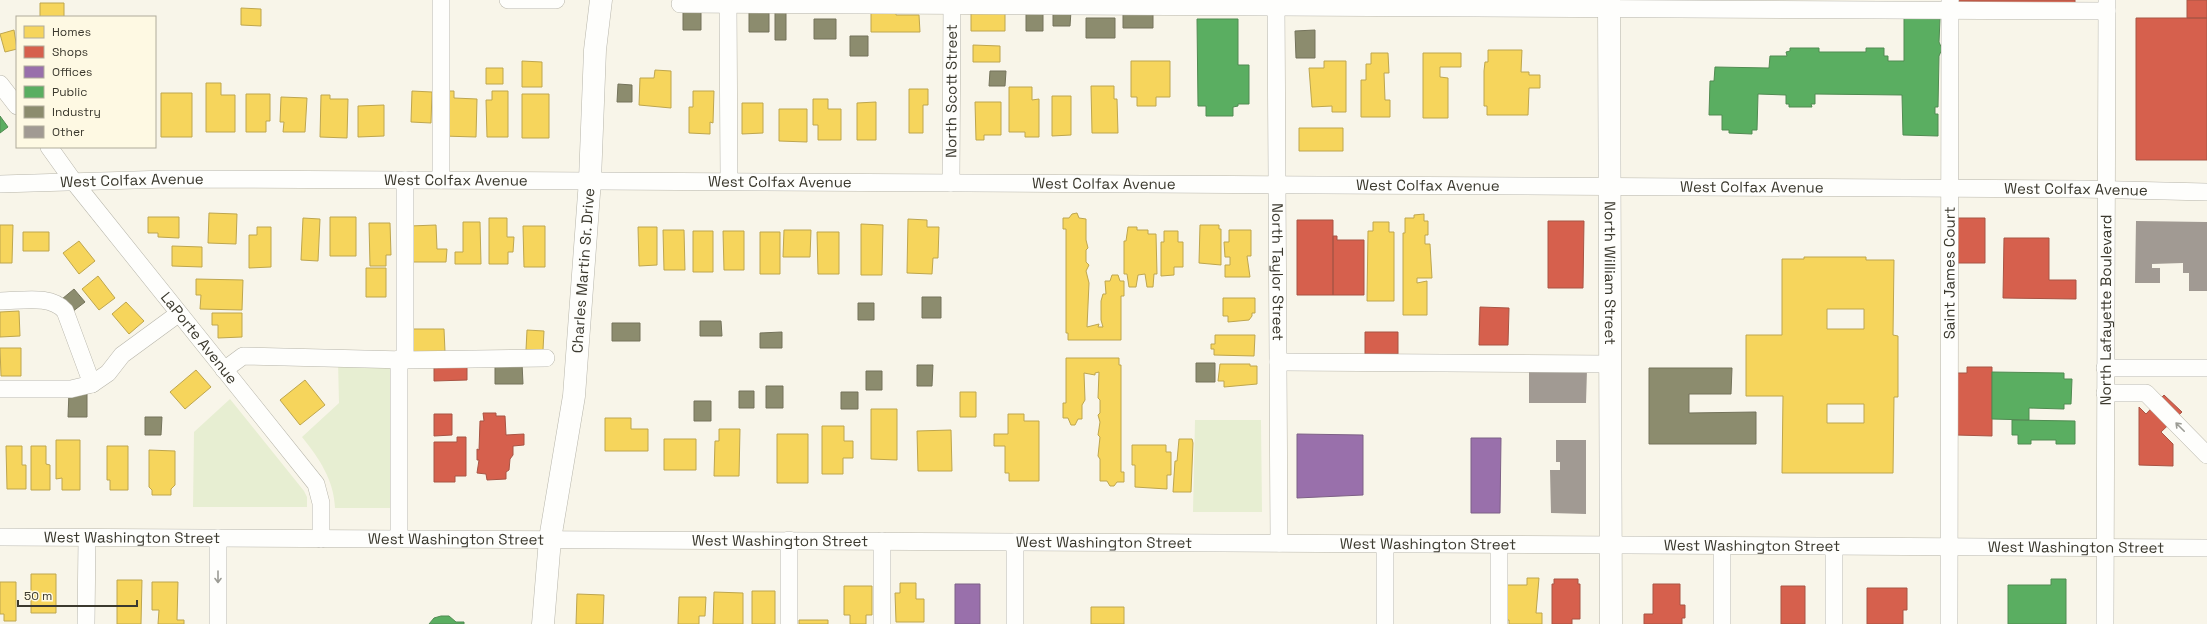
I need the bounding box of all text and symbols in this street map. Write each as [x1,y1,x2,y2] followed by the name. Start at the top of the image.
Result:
[16,16,156,148] legend
[52,24,91,40] text: Homes
[941,24,961,158] street label: North Scott Street
[52,44,88,60] text: Shops
[52,64,92,80] text: Offices
[52,84,87,100] text: Public
[52,104,101,120] text: Industry
[52,124,85,140] text: Other
[60,169,204,191] street label: West Colfax Avenue
[384,170,528,190] street label: West Colfax Avenue
[708,172,852,191] street label: West Colfax Avenue
[1032,173,1176,193] street label: West Colfax Avenue
[1356,175,1500,195] street label: West Colfax Avenue
[1680,177,1824,197] street label: West Colfax Avenue
[2004,179,2148,200] street label: West Colfax Avenue
[567,187,598,354] street label: Charles Martin Sr. Drive
[1601,201,1620,345] street label: North William Street
[1268,203,1288,341] street label: North Taylor Street
[1939,207,1959,339] street label: Saint James Court
[2096,214,2115,406] street label: North Lafayette Boulevard
[157,288,242,388] street label: LaPorte Avenue
[2175,422,2184,432] one-way arrow
[44,527,220,547] street label: West Washington Street
[368,529,544,549] street label: West Washington Street
[692,530,868,550] street label: West Washington Street
[1016,532,1192,552] street label: West Washington Street
[1340,534,1516,554] street label: West Washington Street
[1664,535,1840,555] street label: West Washington Street
[1988,537,2164,557] street label: West Washington Street
[214,570,222,583] one-way arrow
[18,582,137,608] scale bar
[24,588,52,604] text: 50 m

